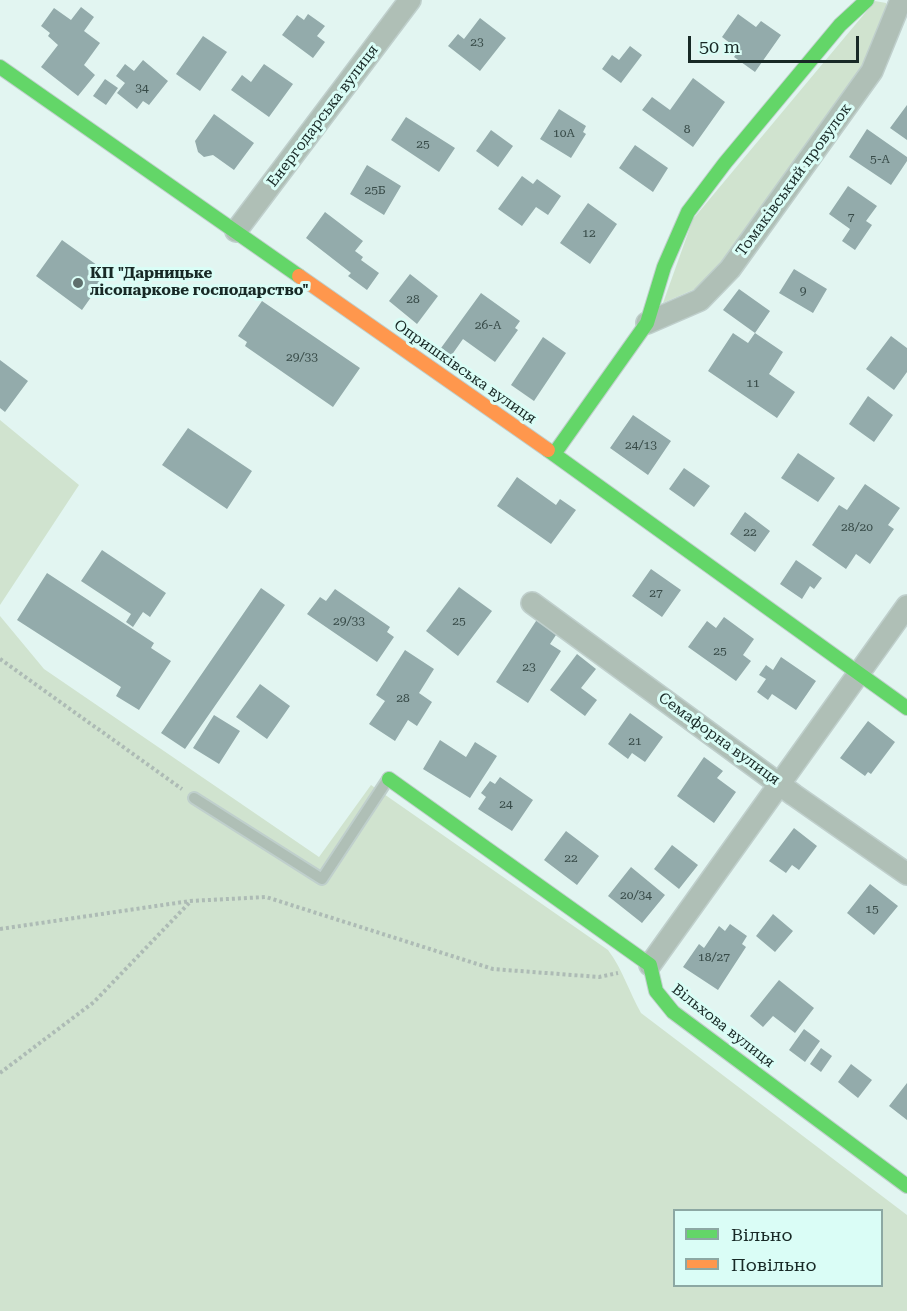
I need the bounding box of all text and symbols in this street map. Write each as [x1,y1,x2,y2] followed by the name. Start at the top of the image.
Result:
[691,24,862,62] scale bar
[470,35,484,49] house number: 23
[699,36,740,57] text: 50 m
[264,41,382,191] street label: Енергодарська вулиця
[135,81,149,95] house number: 34
[732,100,856,260] street label: Томаківський провулок
[684,122,690,136] house number: 8
[553,126,575,140] house number: 10А
[416,137,430,151] house number: 25
[870,152,890,166] house number: 5-А
[364,183,386,197] house number: 25Б
[848,210,854,224] house number: 7
[582,226,596,240] house number: 12
[90,265,309,300] place label: КП "Дарницьке лісопаркове господарство"
[71,276,85,290] marker: КП "Дарницьке лісопаркове господарство"
[800,284,806,298] house number: 9
[406,292,420,306] house number: 28
[390,316,540,428] street label: Опришківська вулиця
[475,318,501,332] house number: 26-А
[286,350,318,364] house number: 29/33
[746,376,760,390] house number: 11
[625,438,657,452] house number: 24/13
[841,520,873,534] house number: 28/20
[743,525,757,539] house number: 22
[649,586,663,600] house number: 27
[333,614,365,628] house number: 29/33
[452,614,466,628] house number: 25
[713,644,727,658] house number: 25
[522,660,536,674] house number: 23
[655,689,783,789] street label: Семафорна вулиця
[396,691,410,705] house number: 28
[628,734,642,748] house number: 21
[499,797,513,811] house number: 24
[564,851,578,865] house number: 22
[620,888,652,902] house number: 20/34
[865,902,879,916] house number: 15
[698,950,730,964] house number: 18/27
[668,980,778,1072] street label: Вільхова вулиця
[673,1209,883,1287] legend
[731,1224,793,1245] text: Вільно
[731,1254,817,1275] text: Повільно

